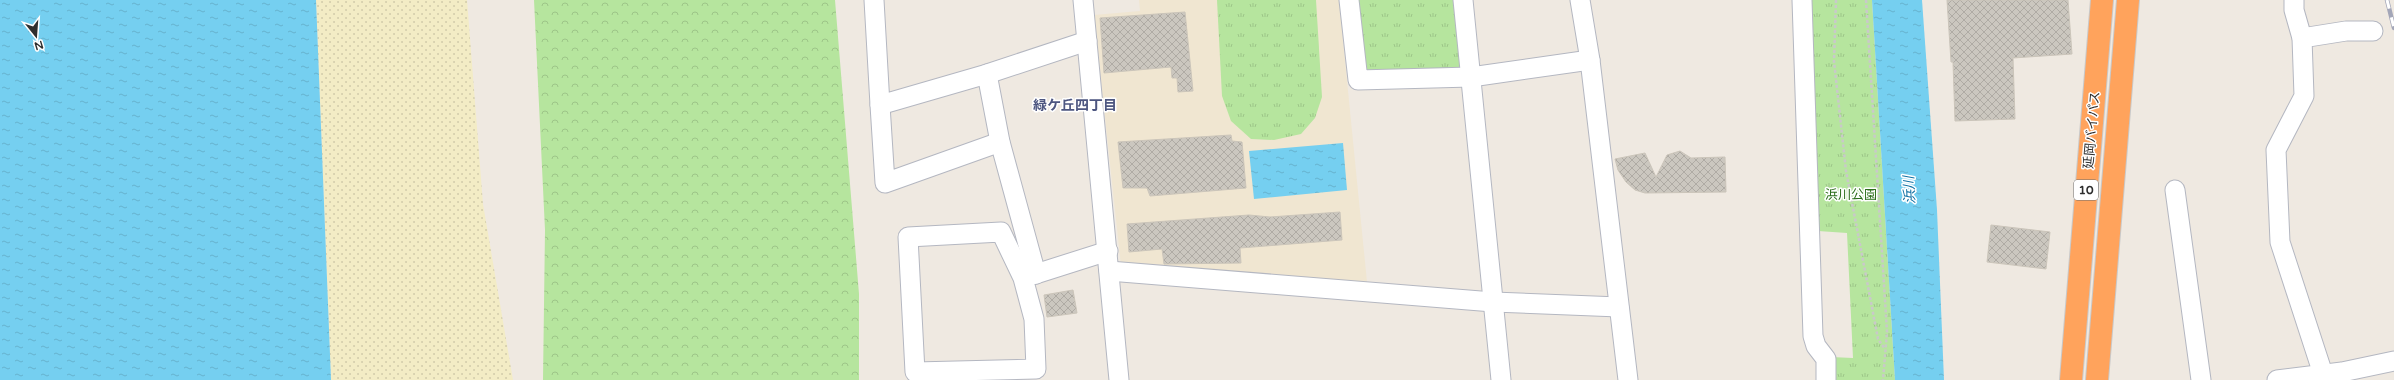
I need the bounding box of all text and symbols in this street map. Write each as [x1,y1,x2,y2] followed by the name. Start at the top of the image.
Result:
[16,16,56,56] north arrow
[33,38,45,53] text: N
[2081,91,2103,170] street label: 延岡バイパス
[1033,97,1117,114] district label: 緑ケ丘四丁目
[1900,174,1919,204] water label: 浜川
[2074,180,2098,200] road number: 10
[1825,187,1877,203] park label: 浜川公園

